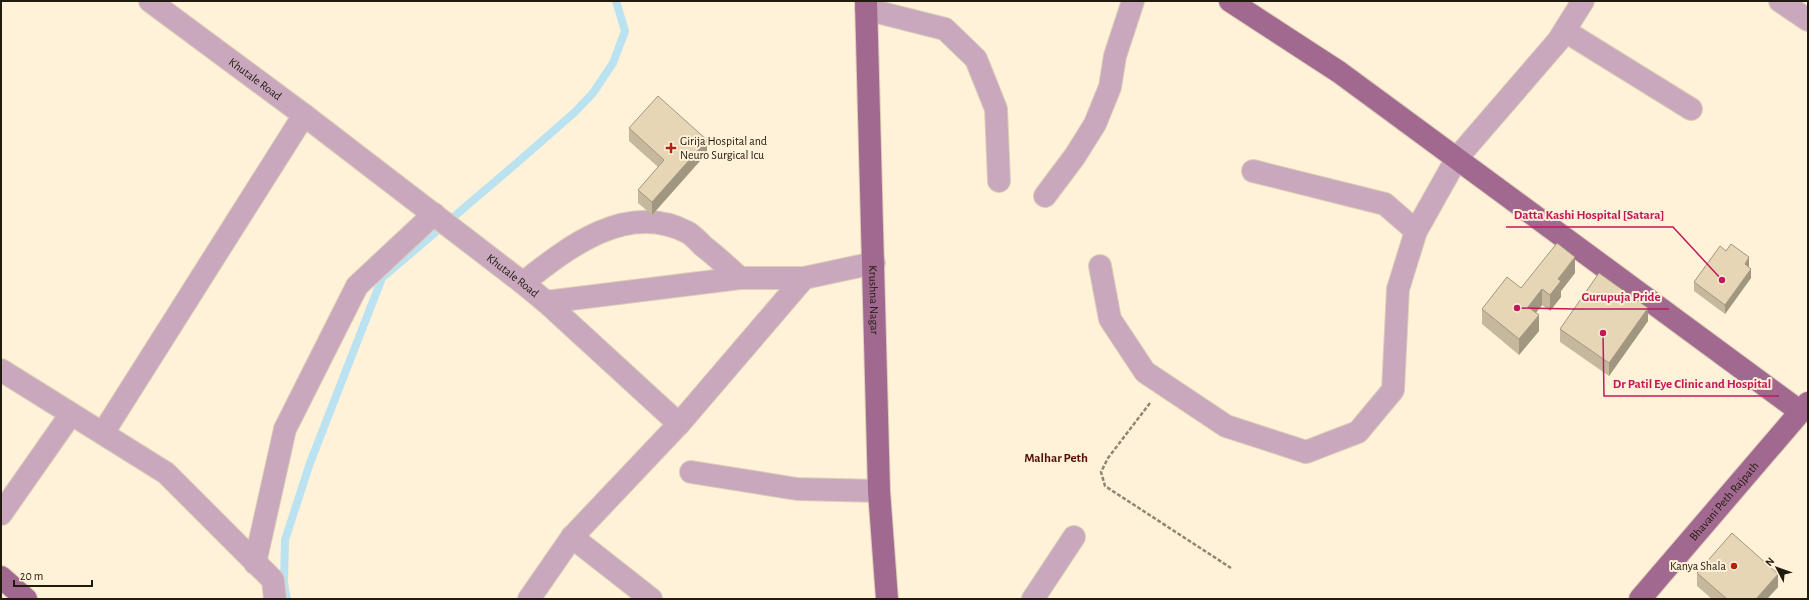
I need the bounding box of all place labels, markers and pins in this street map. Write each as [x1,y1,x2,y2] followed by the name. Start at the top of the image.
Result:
[680,135,767,161] place label: Girija Hospital and Neuro Surgical Icu
[665,142,677,154] marker: Girija Hospital and Neuro Surgical Icu
[1506,202,1673,227] callout: Datta Kashi Hospital [Satara]
[1574,284,1669,309] callout: Gurupuja Pride
[1604,371,1779,396] callout: Dr Patil Eye Clinic and Hospital
[1670,560,1726,573] place label: Kanya Shala
[1729,561,1739,571] marker: Kanya Shala

